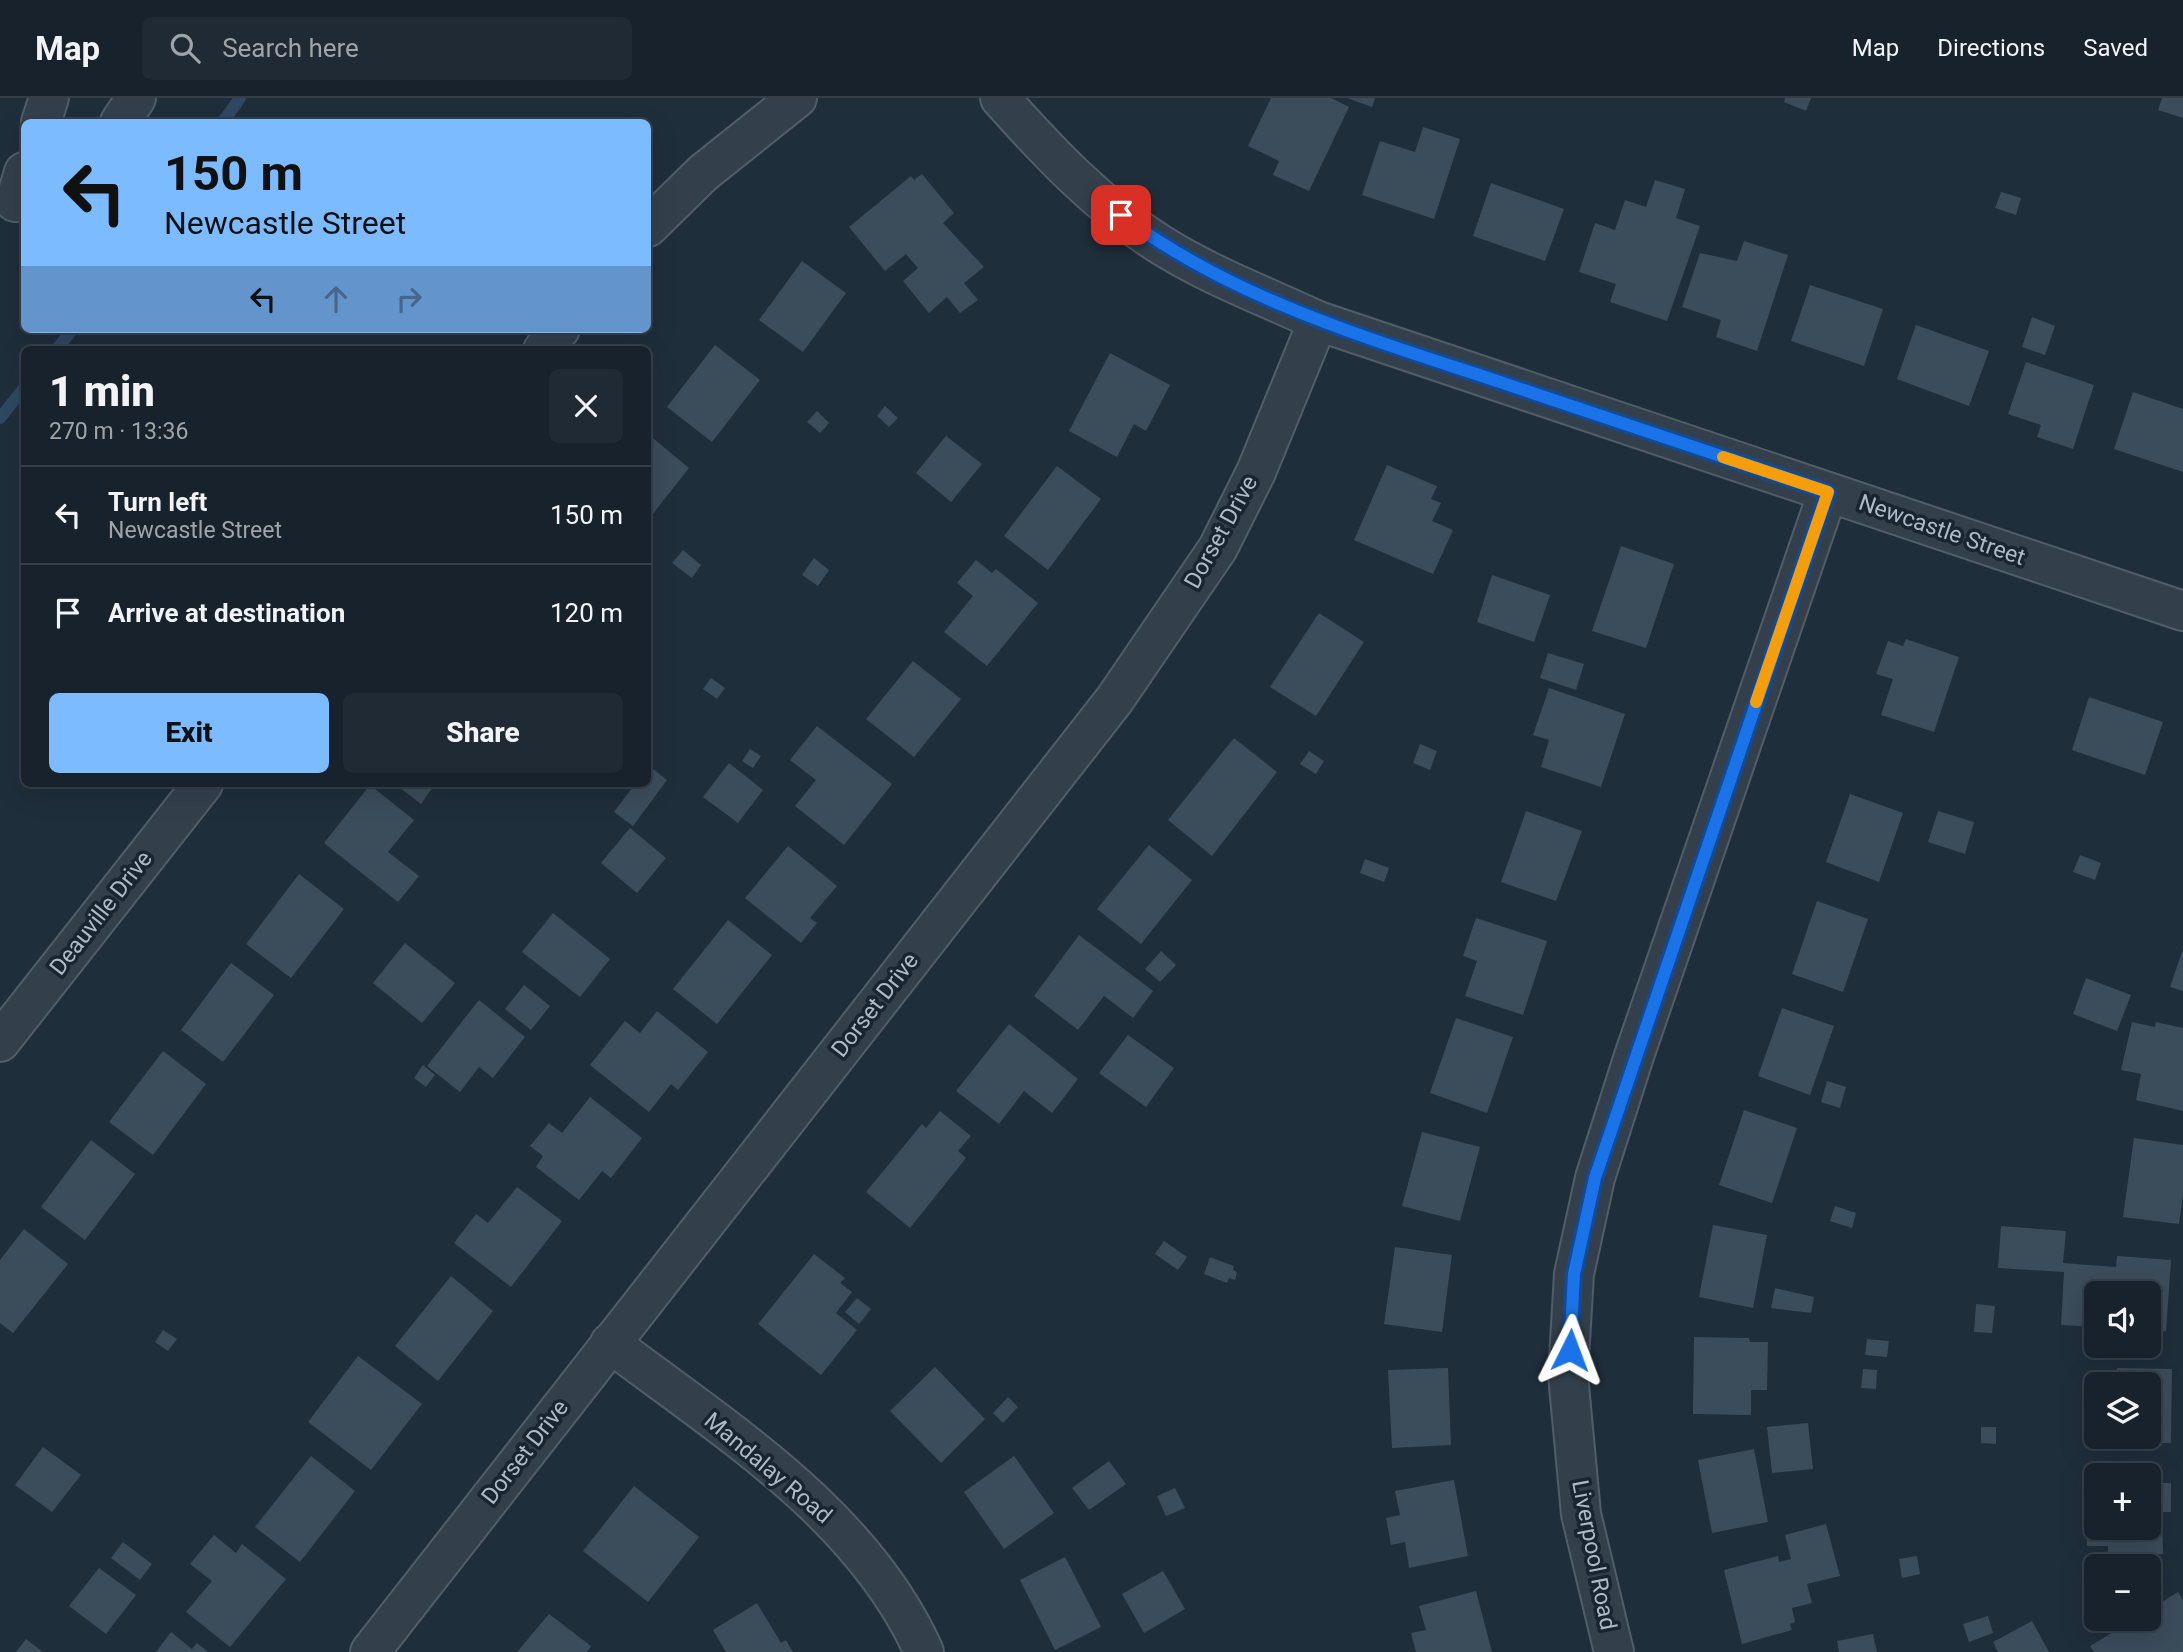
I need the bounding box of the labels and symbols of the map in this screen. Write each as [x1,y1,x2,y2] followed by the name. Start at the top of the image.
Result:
[1091,185,1151,245] pin
[1179,471,1263,593] street label: Dorset Drive
[1855,489,2029,571] street label: Newcastle Street
[44,846,158,980] street label: Deauville Drive
[826,947,924,1063] street label: Dorset Drive
[1533,1313,1607,1387] position arrow
[476,1394,574,1510] street label: Dorset Drive
[699,1407,837,1529] street label: Mandalay Road
[1566,1478,1622,1632] street label: Liverpool Road

